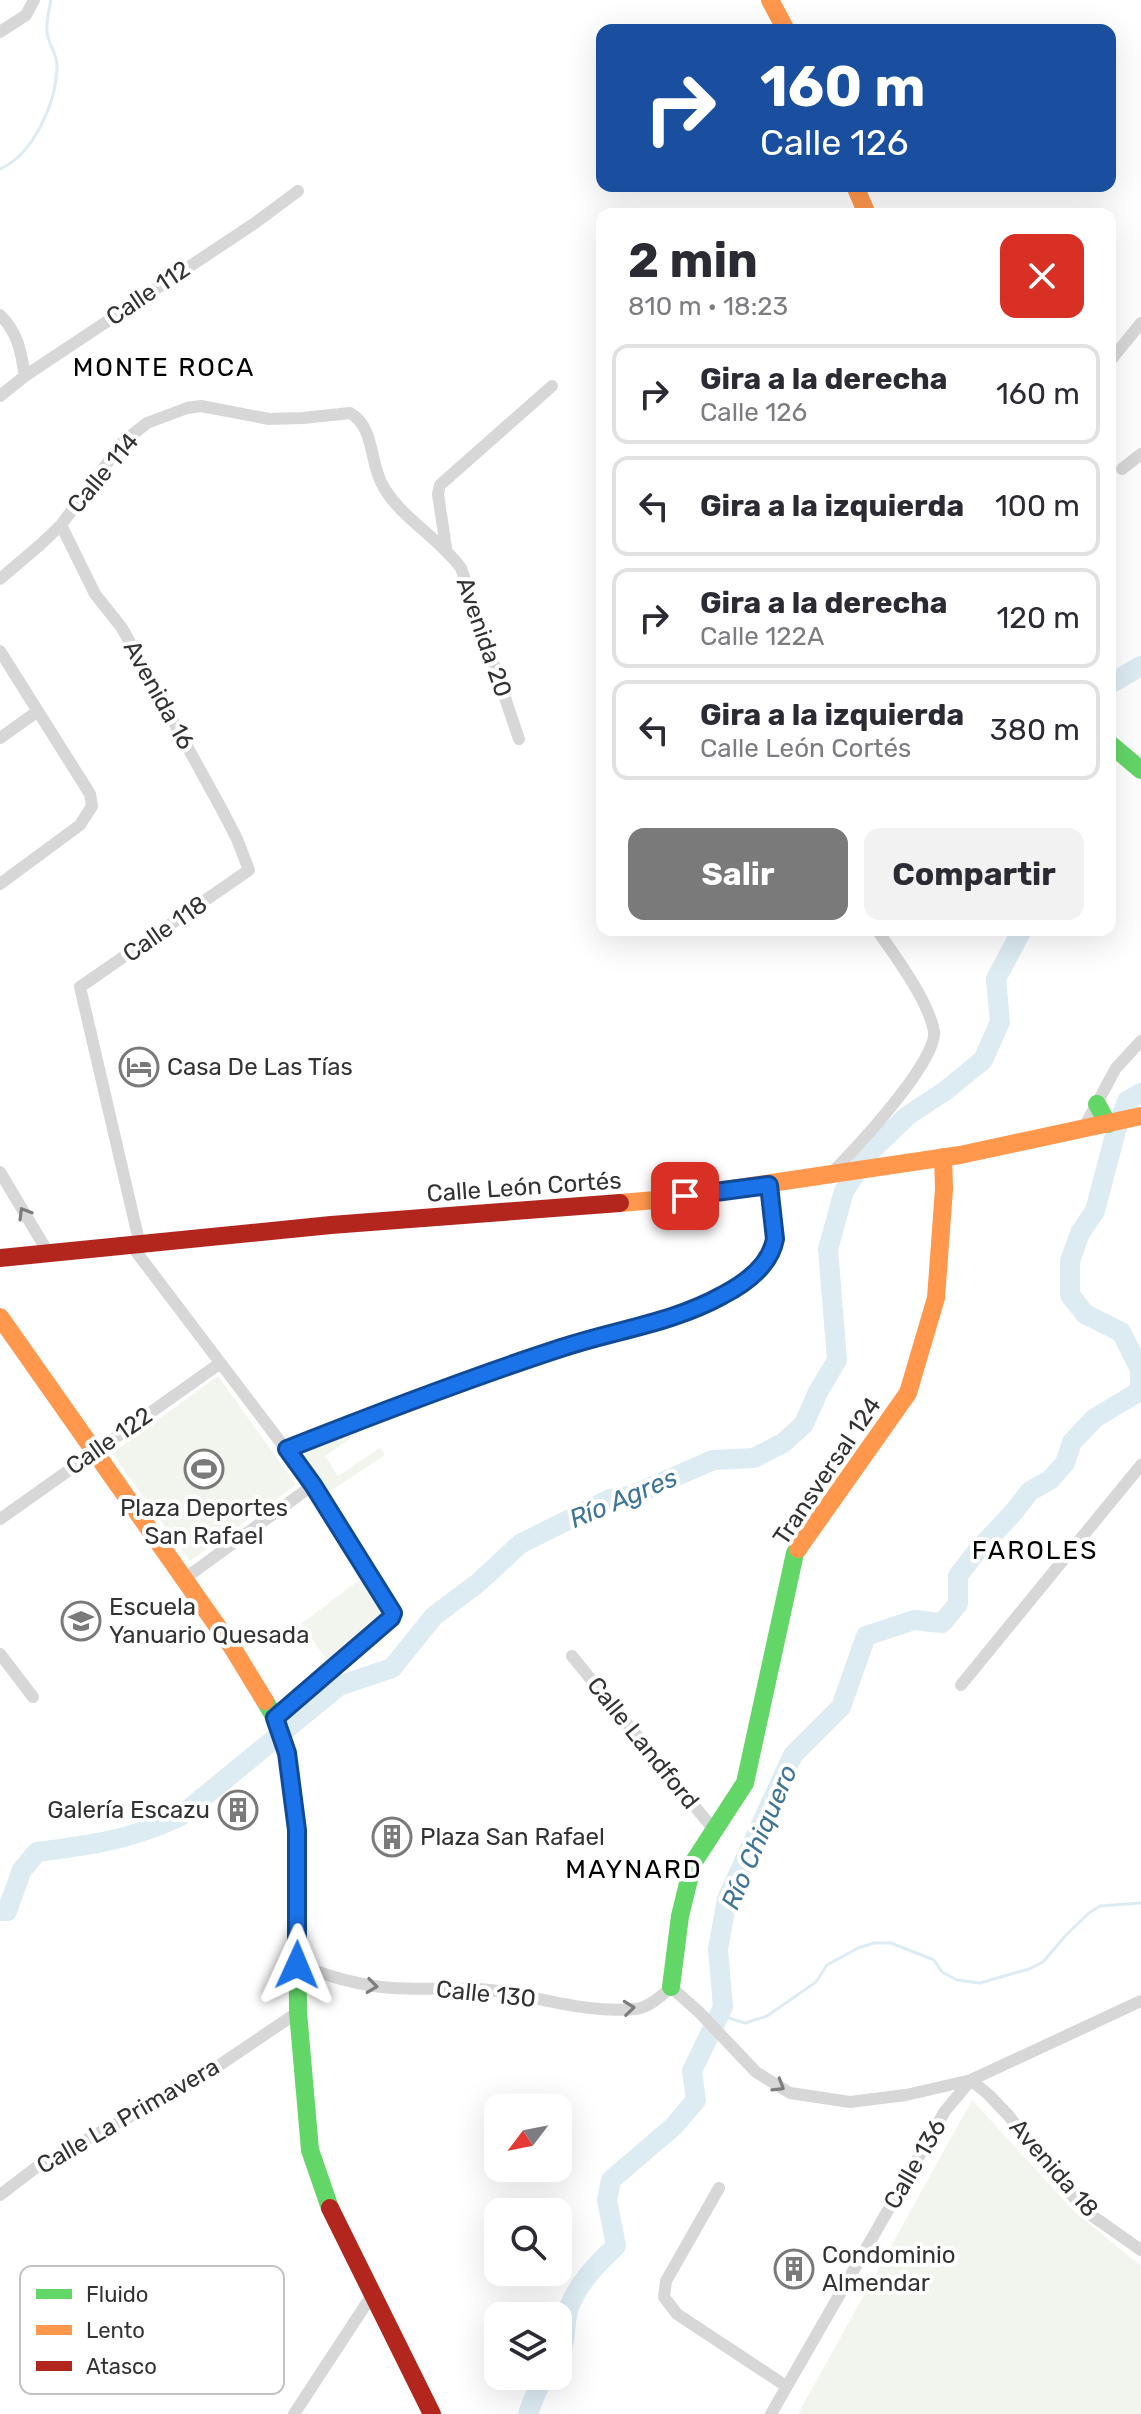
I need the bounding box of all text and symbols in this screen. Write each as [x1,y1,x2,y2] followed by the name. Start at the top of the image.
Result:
[760,54,926,120] text: 160 m
[628,56,732,160] icon: right
[760,121,909,164] text: Calle 126
[628,232,758,289] text: 2 min
[1000,234,1084,318] button: close
[101,255,195,331] street label: Calle 112
[628,291,788,322] text: 810 m · 18:23
[73,352,255,383] district label: MONTE ROCA
[700,361,947,397] text: Gira a la derecha
[632,372,676,416] icon: right
[996,376,1080,412] text: 160 m
[700,397,807,428] text: Calle 126
[62,427,145,519] street label: Calle 114
[632,484,676,528] icon: left
[700,488,964,524] text: Gira a la izquierda
[995,488,1080,524] text: 100 m
[450,573,518,701] street label: Avenida 20
[700,585,947,621] text: Gira a la derecha
[632,596,676,640] icon: right
[996,600,1080,636] text: 120 m
[700,621,824,652] text: Calle 122A
[118,636,200,754] street label: Avenida 16
[700,697,964,733] text: Gira a la izquierda
[632,708,676,752] icon: left
[990,712,1080,748] text: 380 m
[700,733,911,764] text: Calle León Cortés
[628,828,848,920] button: Salir
[864,828,1084,920] button: Compartir
[118,890,212,968] street label: Calle 118
[118,1046,160,1088] hotel icon: Casa De Las Tías
[167,1053,353,1081] place label: Casa De Las Tías
[651,1162,719,1230] pin
[426,1166,622,1208] street label: Calle León Cortés
[663,1174,707,1218] icon: arrive
[19,1207,34,1222] one-way arrow
[767,1392,887,1550] street label: Transversal 124
[61,1401,157,1481] street label: Calle 122
[183,1448,225,1490] sports icon: Plaza Deportes San Rafael
[565,1462,682,1535] water label: Río Agres
[120,1494,288,1550] place label: Plaza Deportes San Rafael
[972,1535,1098,1566] district label: FAROLES
[109,1593,309,1649] place label: Escuela Yanuario Quesada
[60,1600,102,1642] school or university icon: Escuela Yanuario Quesada
[581,1671,705,1815] street label: Calle Landford
[715,1760,804,1914] water label: Río Chiquero
[217,1789,259,1831] building icon: Galería Escazu
[47,1796,210,1824] place label: Galería Escazu
[371,1816,413,1858] building icon: Plaza San Rafael
[420,1823,605,1851] place label: Plaza San Rafael
[565,1854,703,1885] district label: MAYNARD
[255,1923,339,2007] position arrow
[435,1975,537,2013] street label: Calle 130
[366,1977,379,1994] one-way arrow
[623,2000,636,2017] one-way arrow
[32,2052,224,2180] street label: Calle La Primavera
[770,2077,785,2092] one-way arrow
[484,2094,572,2182] north arrow
[484,2094,572,2390] map controls
[1004,2113,1104,2223] street label: Avenida 18
[878,2114,952,2214] street label: Calle 136
[484,2198,572,2286] button: search
[822,2241,956,2297] place label: Condominio Almendar
[773,2248,815,2290] building icon: Condominio Almendar
[20,2266,284,2394] legend
[86,2281,148,2308] text: Fluido
[484,2302,572,2390] button: layers
[86,2317,145,2344] text: Lento
[86,2353,157,2380] text: Atasco

